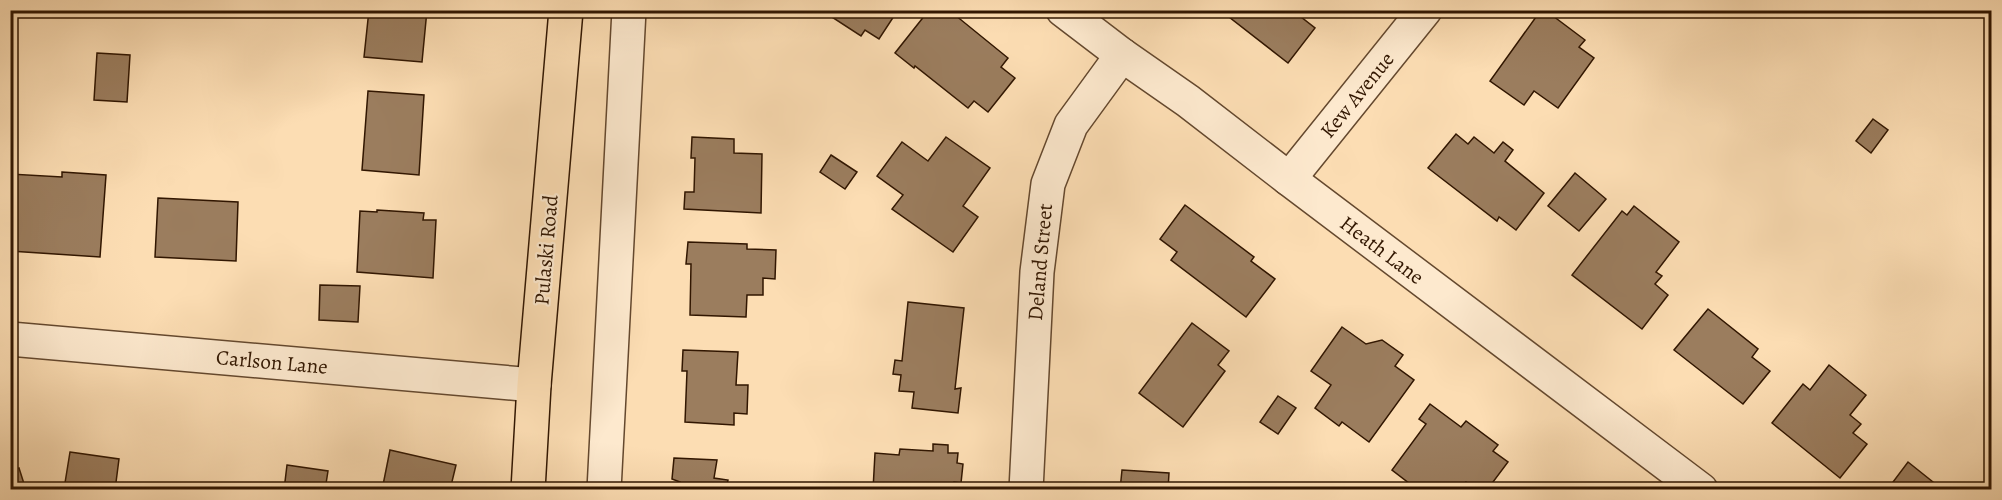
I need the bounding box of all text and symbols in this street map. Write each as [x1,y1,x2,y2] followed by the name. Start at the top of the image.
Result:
[1314,46,1400,144] street label: Kew Avenue
[527,193,565,306] street label: Pulaski Road
[1021,202,1059,322] street label: Deland Street
[1334,209,1430,291] street label: Heath Lane
[215,343,329,381] street label: Carlson Lane

